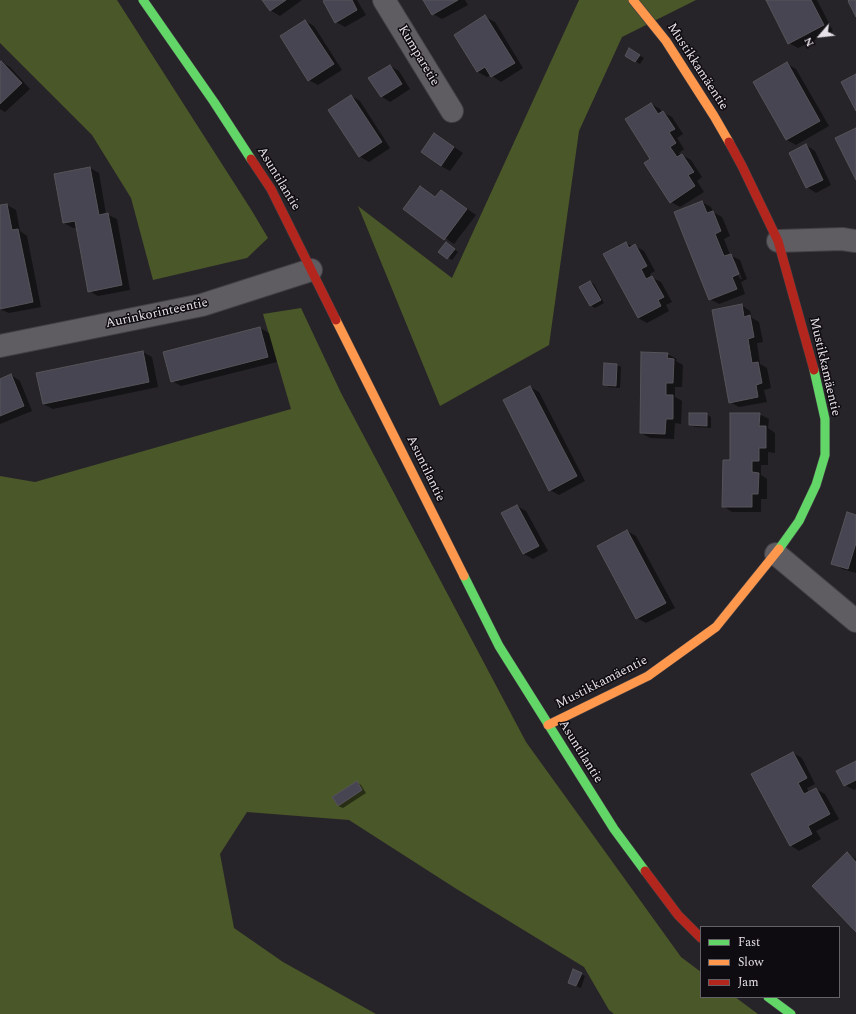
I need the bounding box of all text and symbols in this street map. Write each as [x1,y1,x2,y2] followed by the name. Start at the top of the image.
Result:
[800,16,840,56] north arrow
[663,21,731,113] street label: Mustikkamäentie
[394,23,442,89] street label: Kumparetie
[799,34,819,50] text: N
[253,144,303,214] street label: Asuntilantie
[104,296,210,332] street label: Aurinkorinteentie
[805,316,843,418] street label: Mustikkamäentie
[402,433,448,505] street label: Asuntilantie
[554,653,650,713] street label: Mustikkamäentie
[554,718,606,786] street label: Asuntilantie
[700,926,840,998] legend
[738,933,760,952] text: Fast
[738,953,763,972] text: Slow
[738,973,759,992] text: Jam

